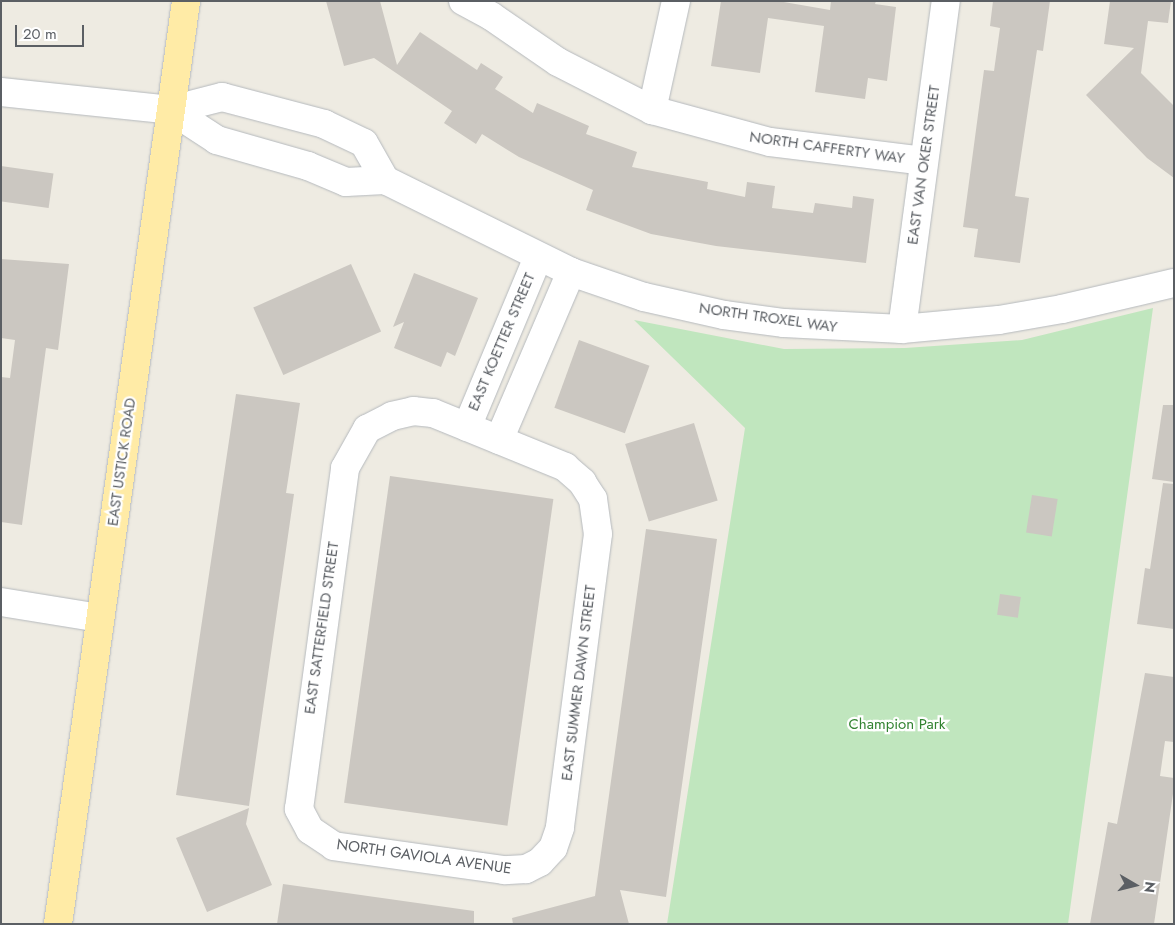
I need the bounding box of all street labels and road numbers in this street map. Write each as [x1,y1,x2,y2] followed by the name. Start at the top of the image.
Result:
[904,84,944,246] street label: EAST VAN OKER STREET
[748,128,906,168] street label: NORTH CAFFERTY WAY
[465,270,539,414] street label: EAST KOETTER STREET
[698,299,838,337] street label: NORTH TROXEL WAY
[104,397,140,527] street label: EAST USTICK ROAD
[301,541,343,715] street label: EAST SATTERFIELD STREET
[558,584,600,782] street label: EAST SUMMER DAWN STREET
[335,836,513,878] street label: NORTH GAVIOLA AVENUE

